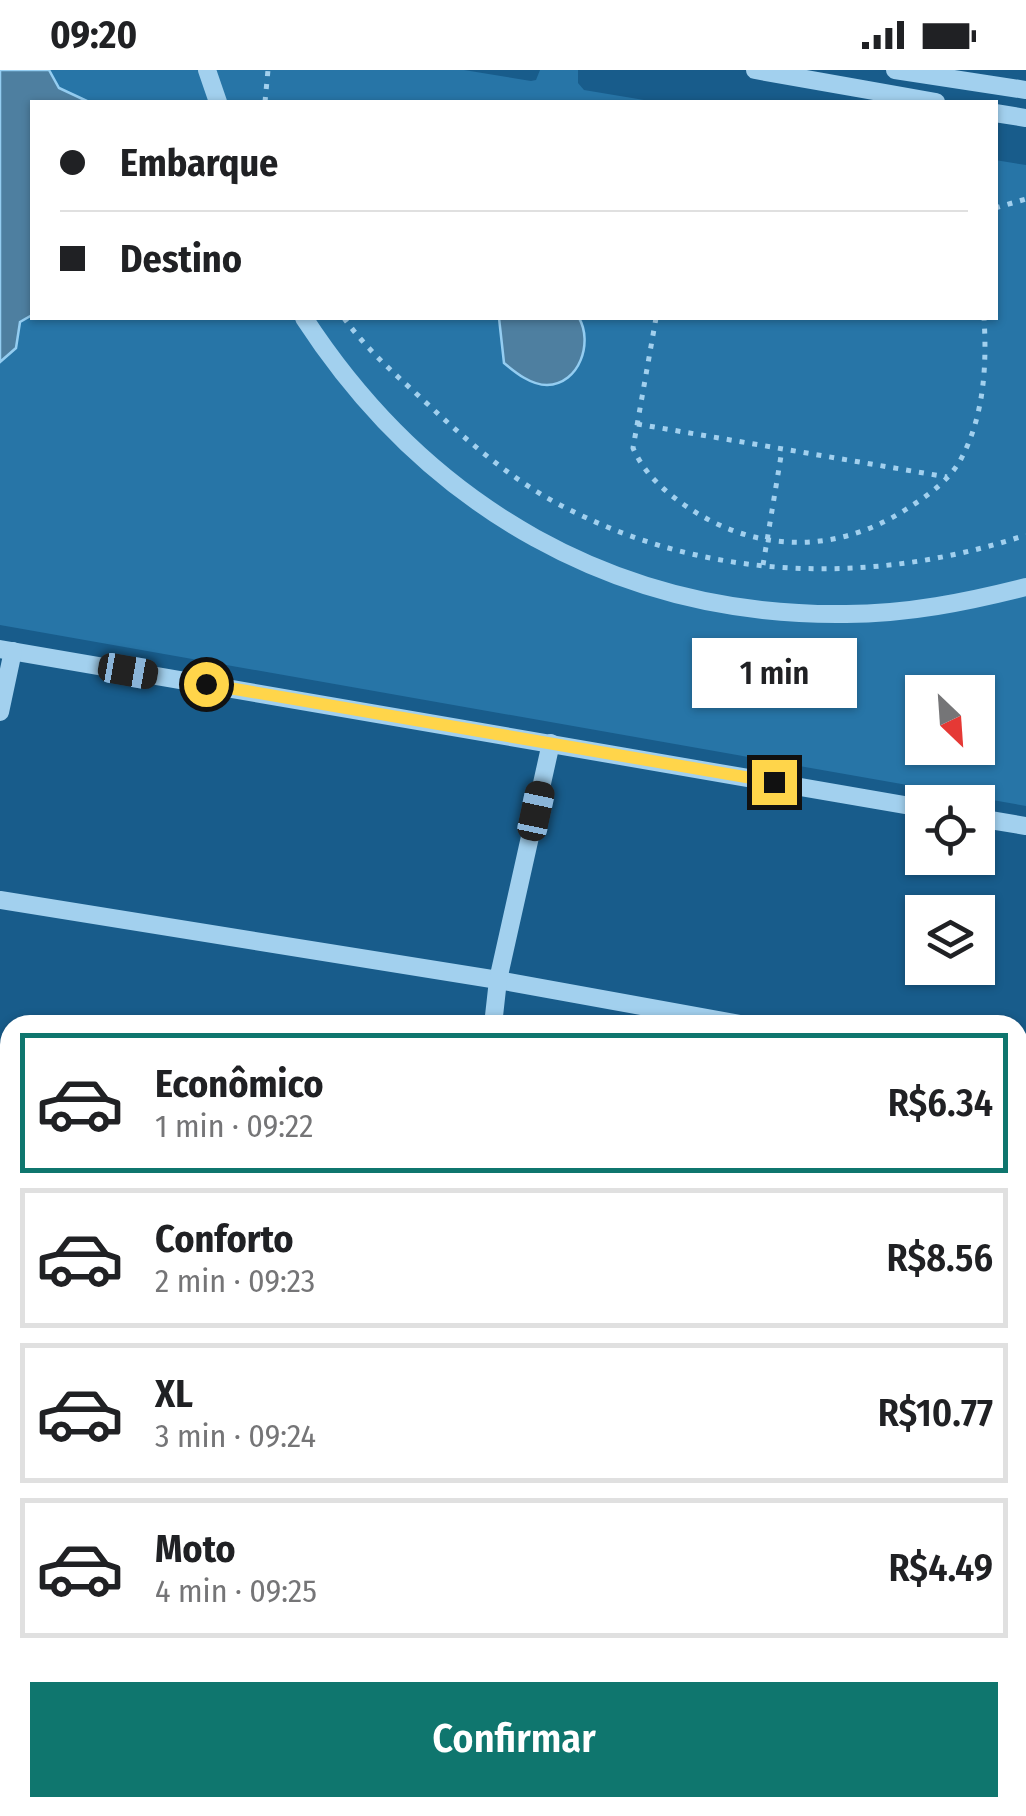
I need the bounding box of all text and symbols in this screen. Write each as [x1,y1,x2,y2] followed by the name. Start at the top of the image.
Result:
[50,12,137,58] text: 09:20
[120,140,278,186] text: Embarque
[120,236,242,282] text: Destino
[692,637,856,707] callout: 1 min
[96,651,160,691] car
[740,654,809,692] text: 1 min
[184,662,229,707] route start
[905,675,995,765] north arrow
[905,675,995,985] map controls
[752,760,797,805] route end
[515,779,557,843] car
[905,785,995,875] button: locate
[905,895,995,985] button: layers
[35,1058,125,1148] icon: car
[155,1061,324,1107] text: Econômico
[888,1080,993,1126] text: R$6.34
[155,1107,313,1145] text: 1 min · 09:22
[35,1213,125,1303] icon: car
[155,1216,294,1262] text: Conforto
[887,1235,993,1281] text: R$8.56
[155,1262,315,1300] text: 2 min · 09:23
[35,1368,125,1458] icon: car
[155,1371,193,1417] text: XL
[878,1390,993,1436] text: R$10.77
[155,1417,316,1455] text: 3 min · 09:24
[35,1523,125,1613] icon: car
[155,1526,236,1572] text: Moto
[888,1545,993,1591] text: R$4.49
[155,1572,317,1610] text: 4 min · 09:25
[30,1682,998,1797] button: Confirmar

